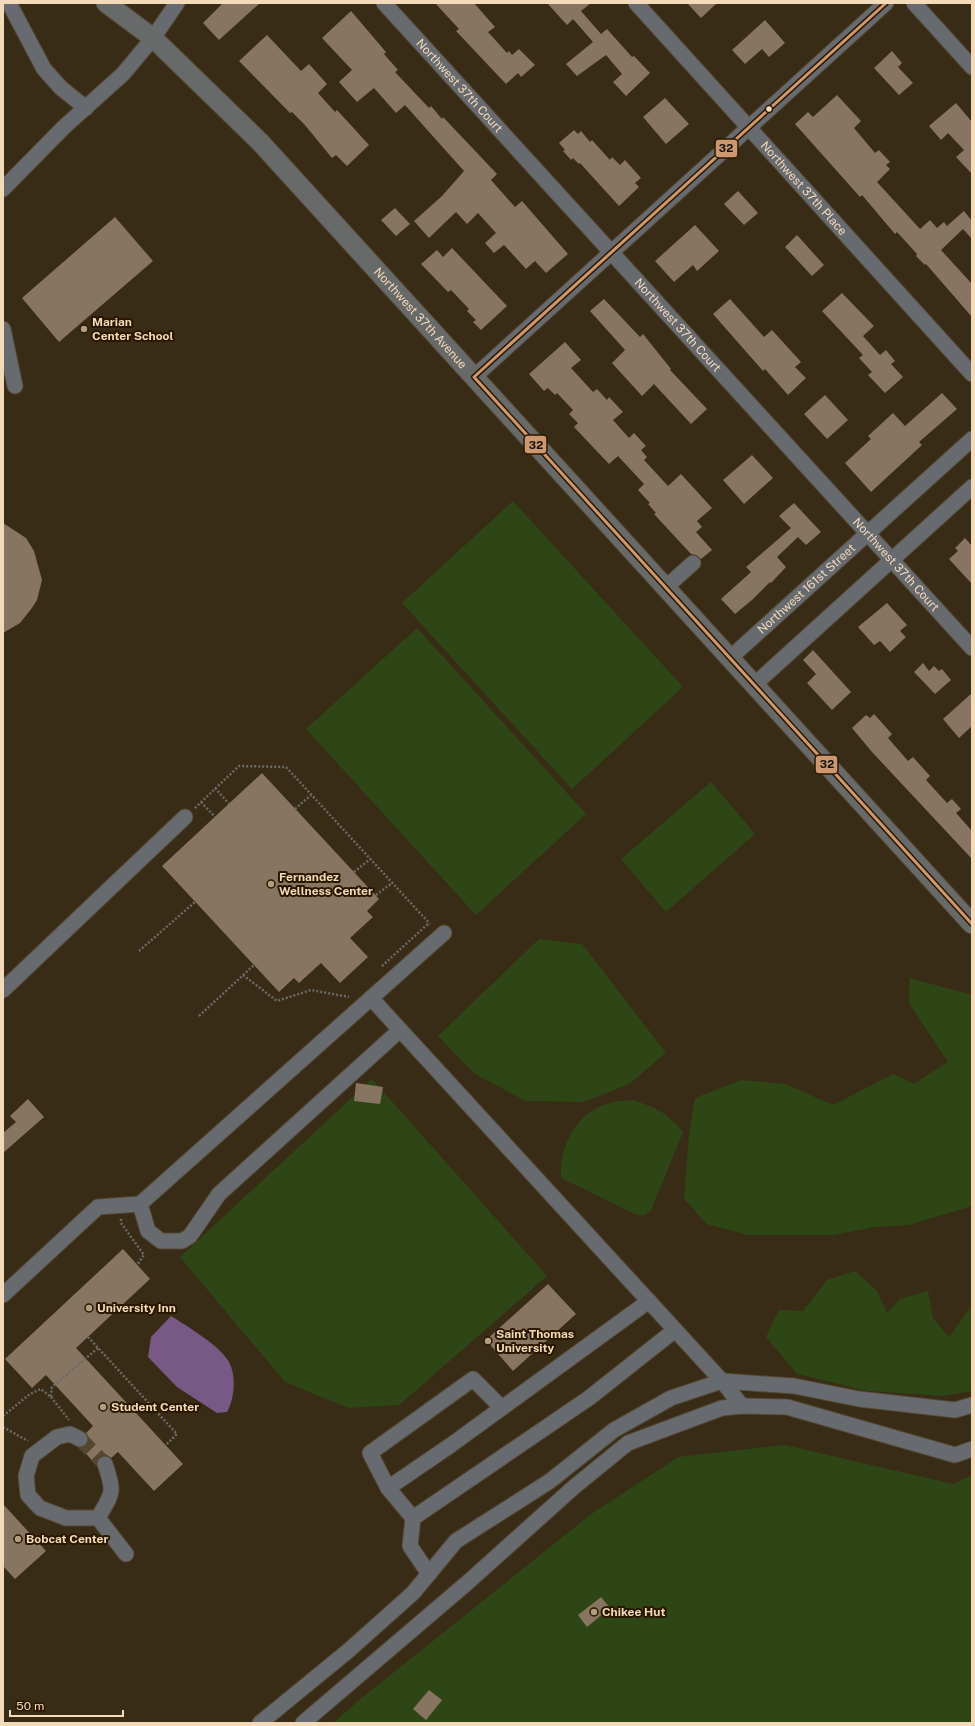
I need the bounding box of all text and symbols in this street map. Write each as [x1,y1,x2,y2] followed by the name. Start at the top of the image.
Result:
[413,36,506,136] street label: Northwest 37th Court
[764,104,774,114] unlabelled marker
[715,139,738,158] line badge: 32
[758,139,850,238] street label: Northwest 37th Place
[719,142,733,154] text: 32
[371,265,470,372] street label: Northwest 37th Avenue
[632,276,724,375] street label: Northwest 37th Court
[92,315,174,343] place label: Marian Center School
[79,324,89,334] marker: Marian Center School
[524,435,547,454] line badge: 32
[529,439,543,451] text: 32
[850,515,942,615] street label: Northwest 37th Court
[755,541,858,637] street label: Northwest 161st Street
[815,755,838,774] line badge: 32
[820,758,834,770] text: 32
[279,870,373,898] place label: Fernandez Wellness Center
[266,879,276,889] marker: Fernandez Wellness Center
[97,1301,176,1315] place label: University Inn
[84,1303,94,1313] marker: University Inn
[496,1327,574,1355] place label: Saint Thomas University
[483,1336,493,1346] marker: Saint Thomas University
[111,1400,199,1414] place label: Student Center
[98,1402,108,1412] marker: Student Center
[26,1532,108,1546] place label: Bobcat Center
[13,1534,23,1544] marker: Bobcat Center
[602,1605,665,1619] place label: Chikee Hut
[589,1607,599,1617] marker: Chikee Hut
[10,1692,123,1718] scale bar
[16,1699,44,1713] text: 50 m

